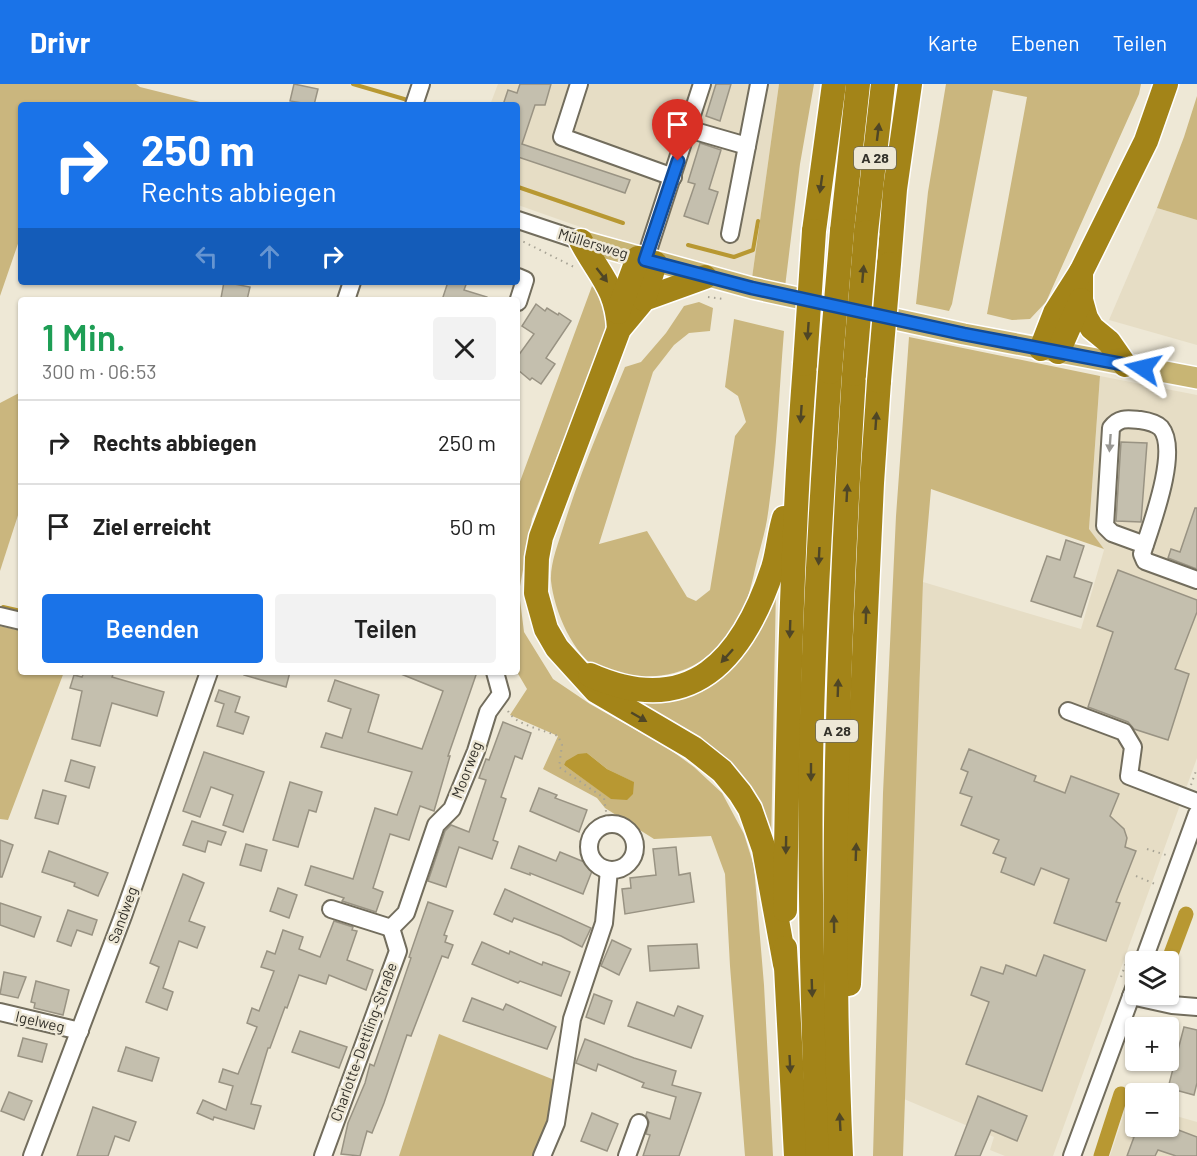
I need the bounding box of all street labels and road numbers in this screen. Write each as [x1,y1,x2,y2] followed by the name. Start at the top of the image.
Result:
[854,147,896,169] road number: A 28
[556,224,631,262] street label: Müllersweg
[816,720,858,742] road number: A 28
[447,739,485,801] street label: Moorweg
[103,884,141,946] street label: Sandweg
[326,960,400,1123] street label: Charlotte-Dettling-Straße
[14,1007,67,1035] street label: Igelweg

